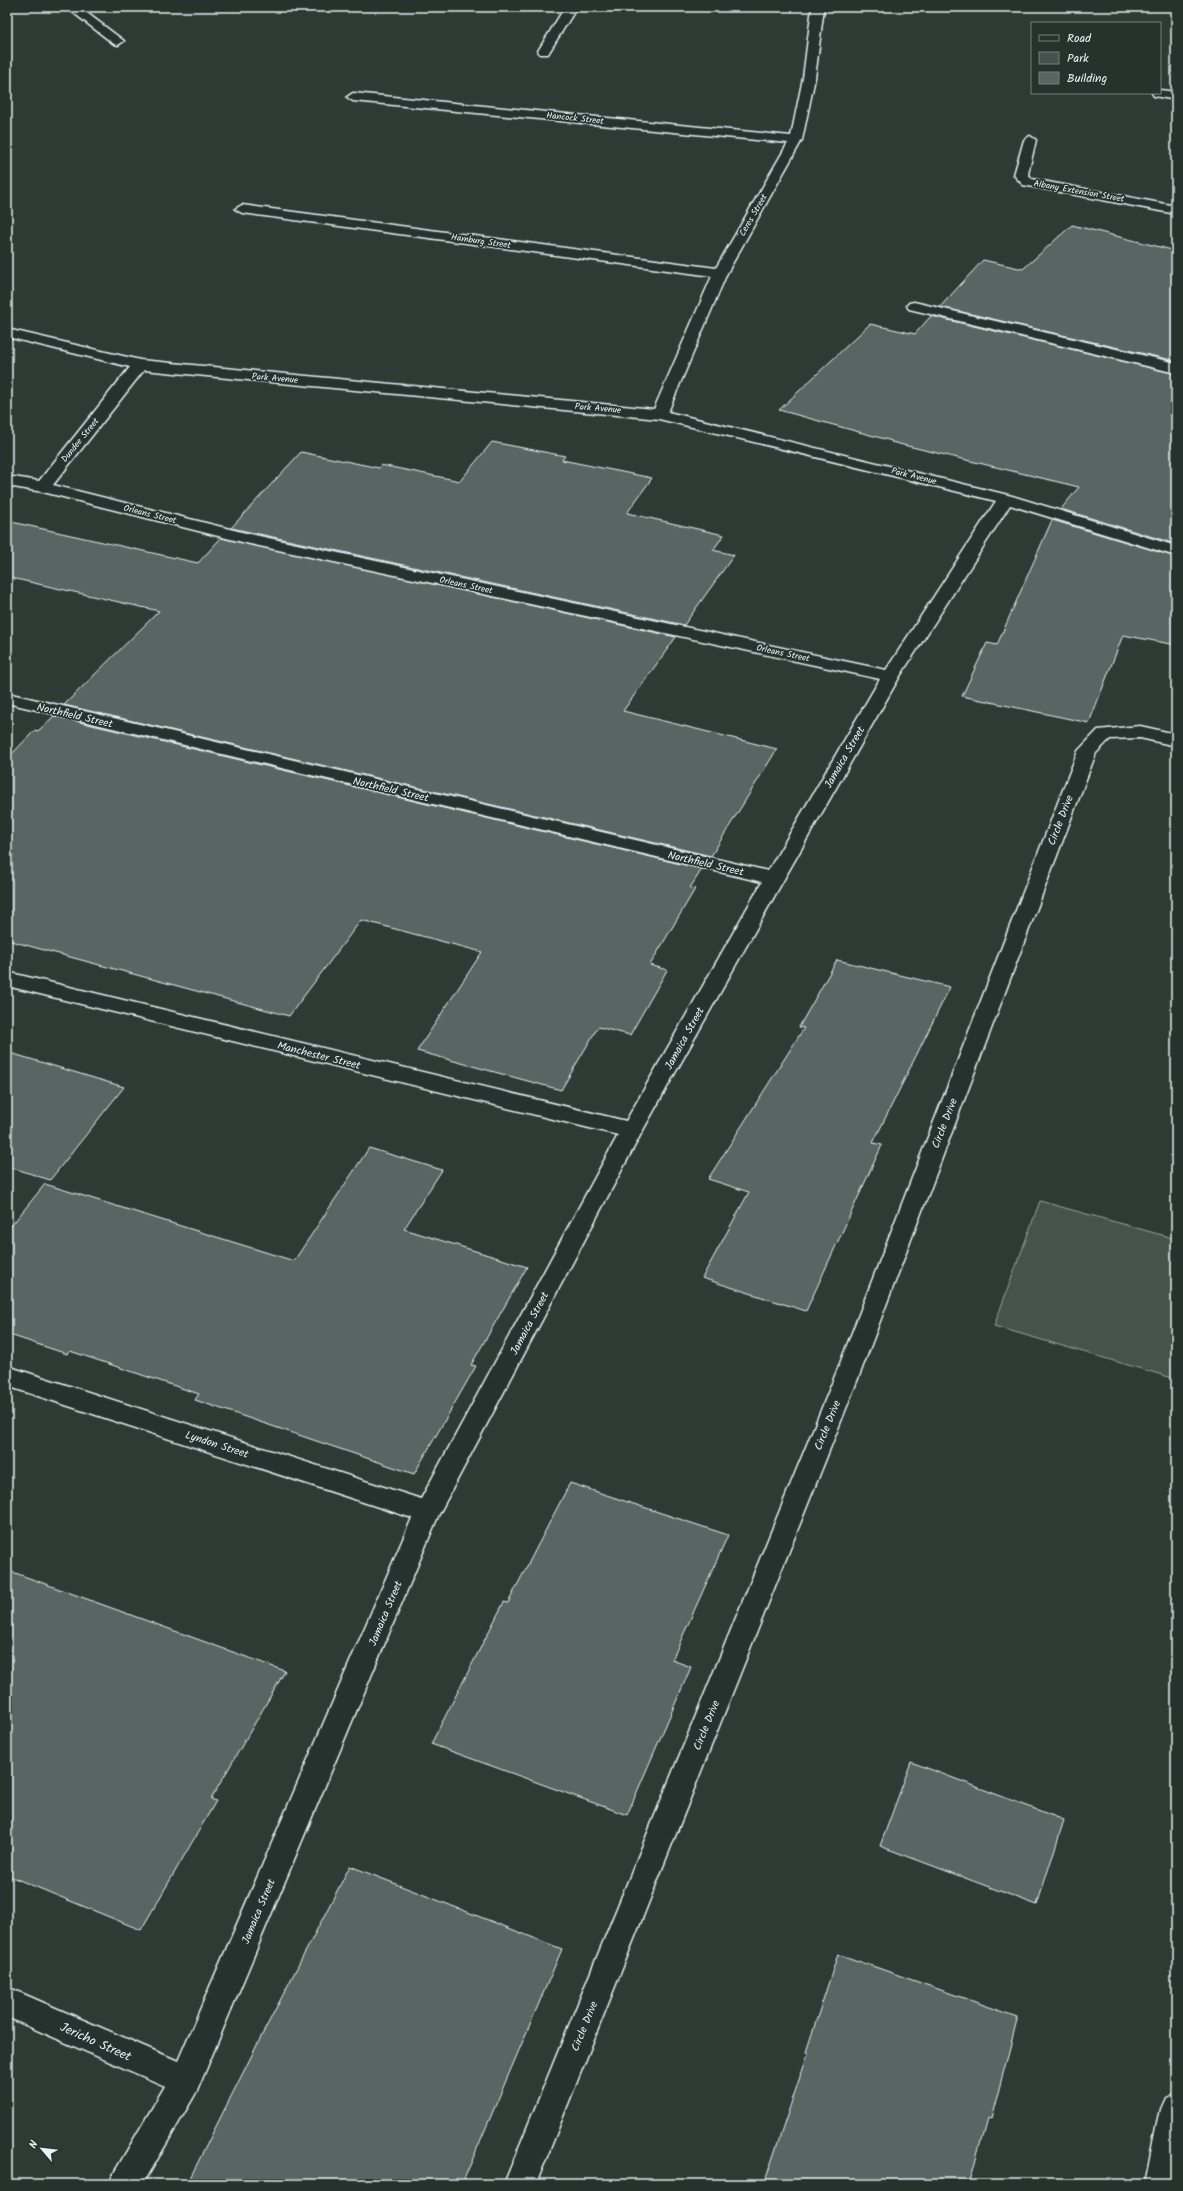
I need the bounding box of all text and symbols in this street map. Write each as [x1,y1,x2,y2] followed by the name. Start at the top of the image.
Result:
[1031,22,1161,94] legend
[1067,29,1092,48] text: Road
[1067,49,1089,68] text: Park
[1067,69,1107,88] text: Building
[545,108,605,129] street label: Hancock Street
[1032,176,1126,207] street label: Albany Extension Street
[735,191,772,239] street label: Ceres Street
[450,230,512,253] street label: Hamburg Street
[251,369,299,388] street label: Park Avenue
[574,399,622,418] street label: Park Avenue
[58,414,104,466] street label: Dundee Street
[890,464,938,489] street label: Park Avenue
[122,501,178,528] street label: Orleans Street
[438,573,494,599] street label: Orleans Street
[755,641,811,667] street label: Orleans Street
[35,698,115,734] street label: Northfield Street
[820,722,870,792] street label: Jamaica Street
[351,772,431,808] street label: Northfield Street
[1043,792,1079,848] street label: Circle Drive
[666,846,746,882] street label: Northfield Street
[660,1003,710,1073] street label: Jamaica Street
[275,1037,363,1075] street label: Manchester Street
[927,1095,963,1151] street label: Circle Drive
[506,1288,554,1358] street label: Jamaica Street
[810,1398,846,1453] street label: Circle Drive
[183,1426,251,1464] street label: Lyndon Street
[364,1577,408,1649] street label: Jamaica Street
[689,1698,725,1753] street label: Circle Drive
[237,1875,281,1947] street label: Jamaica Street
[567,1999,603,2054] street label: Circle Drive
[56,2017,135,2068] street label: Jericho Street
[22,2129,62,2169] north arrow
[24,2137,44,2152] text: N

